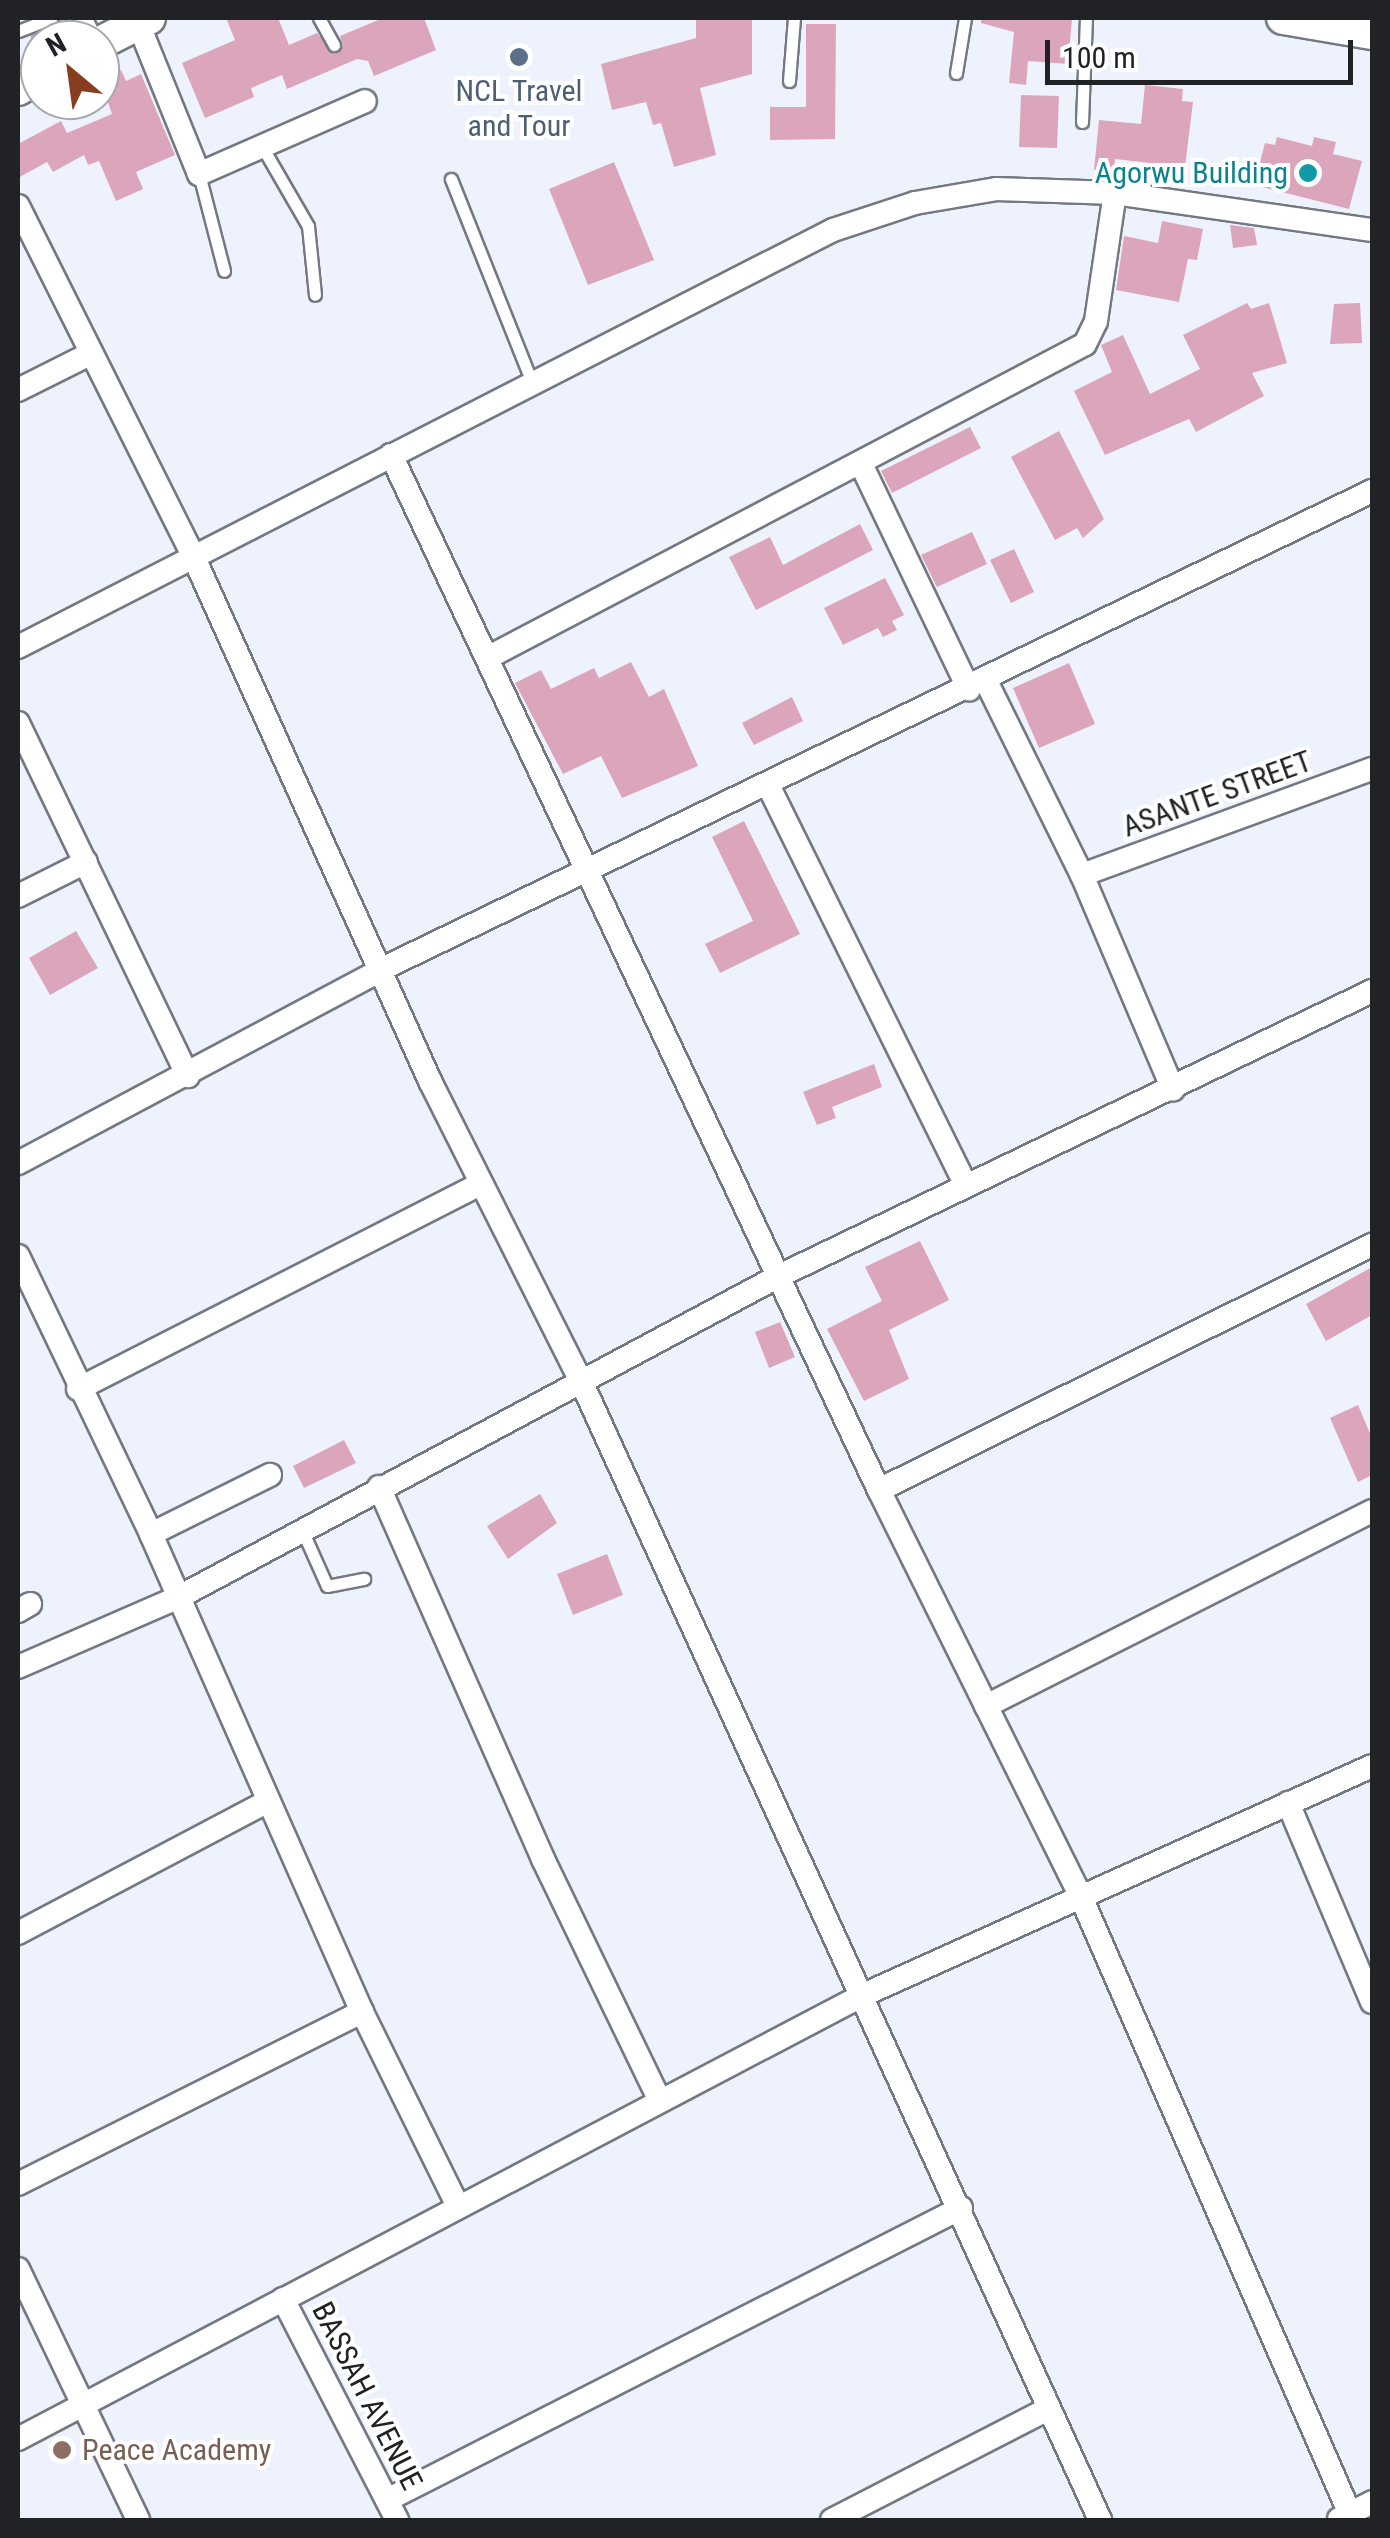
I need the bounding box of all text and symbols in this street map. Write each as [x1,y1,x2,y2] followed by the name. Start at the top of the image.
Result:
[20,20,120,120] north arrow
[1050,20,1358,82] scale bar
[41,26,72,64] text: N
[1062,40,1136,75] text: 100 m
[508,46,530,68] marker: NCL Travel and Tour
[455,73,583,144] place label: NCL Travel and Tour
[1095,155,1288,191] place label: Agorwu Building
[1297,162,1319,184] marker: Agorwu Building
[1118,743,1316,845] street label: ASANTE STREET
[304,2296,430,2496] street label: BASSAH AVENUE
[82,2432,271,2468] place label: Peace Academy
[51,2439,73,2461] marker: Peace Academy

